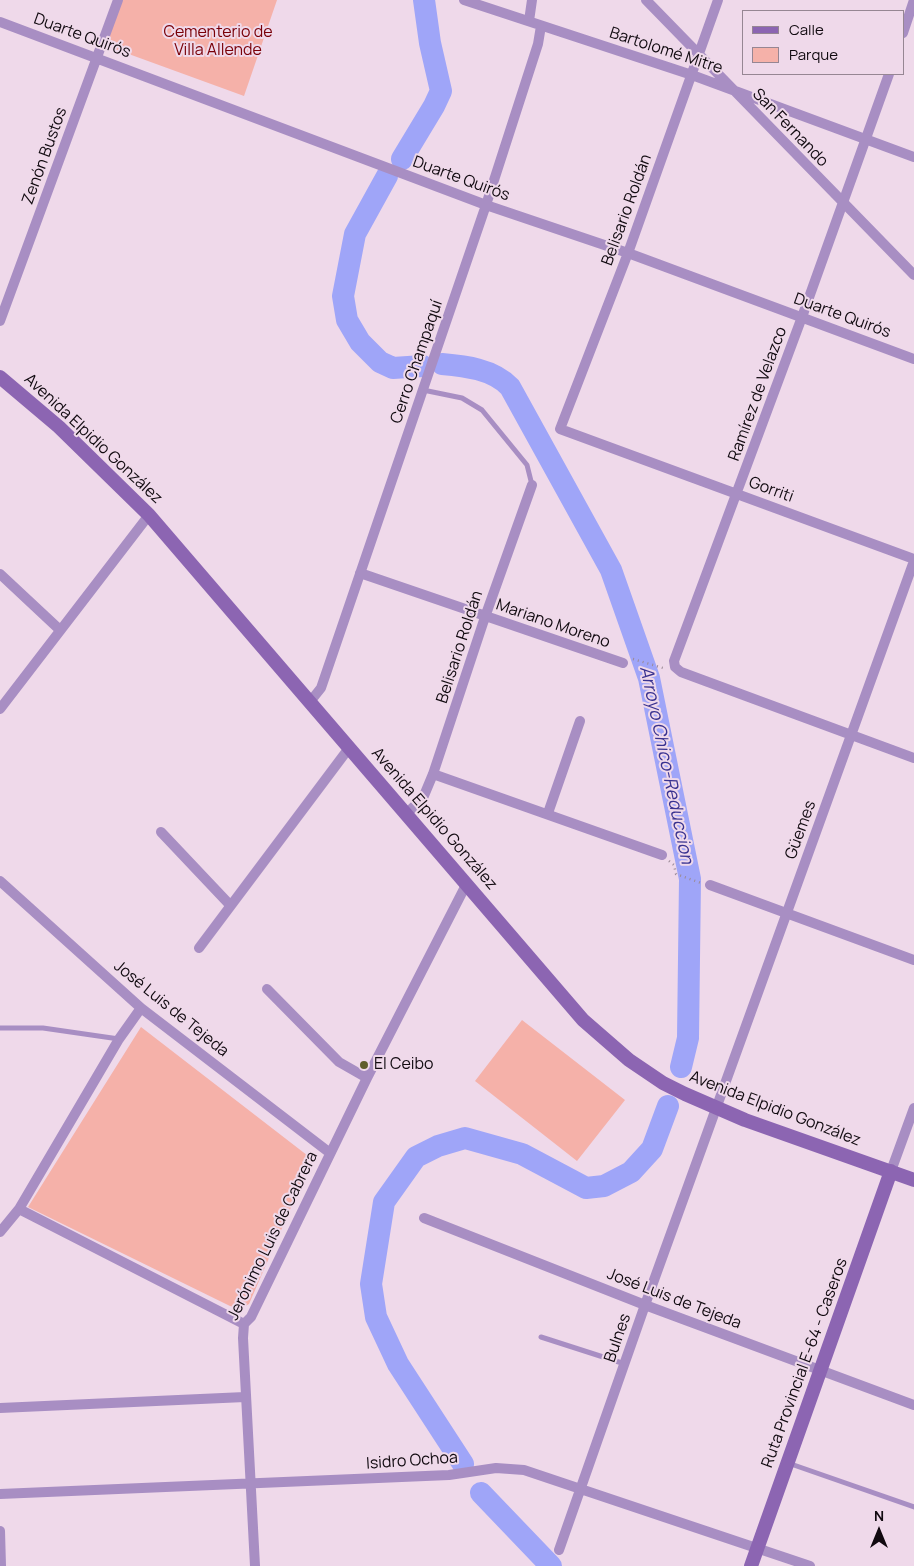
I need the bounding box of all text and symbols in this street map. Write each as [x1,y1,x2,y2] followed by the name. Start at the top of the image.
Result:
[31,10,133,62] street label: Duarte Quirós
[742,10,904,75] legend
[789,19,824,40] text: Calle
[163,23,273,61] park label: Cementerio de Villa Allende
[607,24,725,78] street label: Bartolomé Mitre
[789,44,838,65] text: Parque
[748,85,832,171] street label: San Fernando
[19,105,71,207] street label: Zenón Bustos
[598,152,656,268] street label: Belisario Roldán
[410,153,512,205] street label: Duarte Quirós
[791,290,893,342] street label: Duarte Quirós
[387,298,447,426] street label: Cerro Champaquí
[725,324,791,464] street label: Ramírez de Velazco
[20,370,166,508] street label: Avenida Elpidio González
[746,473,796,507] street label: Gorriti
[433,588,487,706] street label: Belisario Roldán
[493,595,613,653] street label: Mariano Moreno
[634,664,698,866] water label: Arroyo Chico-Reduccion
[367,744,501,894] street label: Avenida Elpidio González
[782,798,820,862] street label: Güemes
[110,957,232,1061] street label: José Luis de Tejeda
[374,1055,434,1075] place label: El Ceibo
[358,1059,370,1071] marker: El Ceibo
[687,1067,863,1151] street label: Avenida Elpidio González
[224,1148,322,1324] street label: Jerónimo Luis de Cabrera
[758,1256,852,1470] street label: Ruta Provincial E-64 - Caseros
[604,1265,744,1333] street label: José Luis de Tejeda
[601,1311,635,1365] street label: Bulnes
[365,1448,459,1474] street label: Isidro Ochoa
[854,1506,904,1556] north arrow
[874,1506,884,1525] text: N

